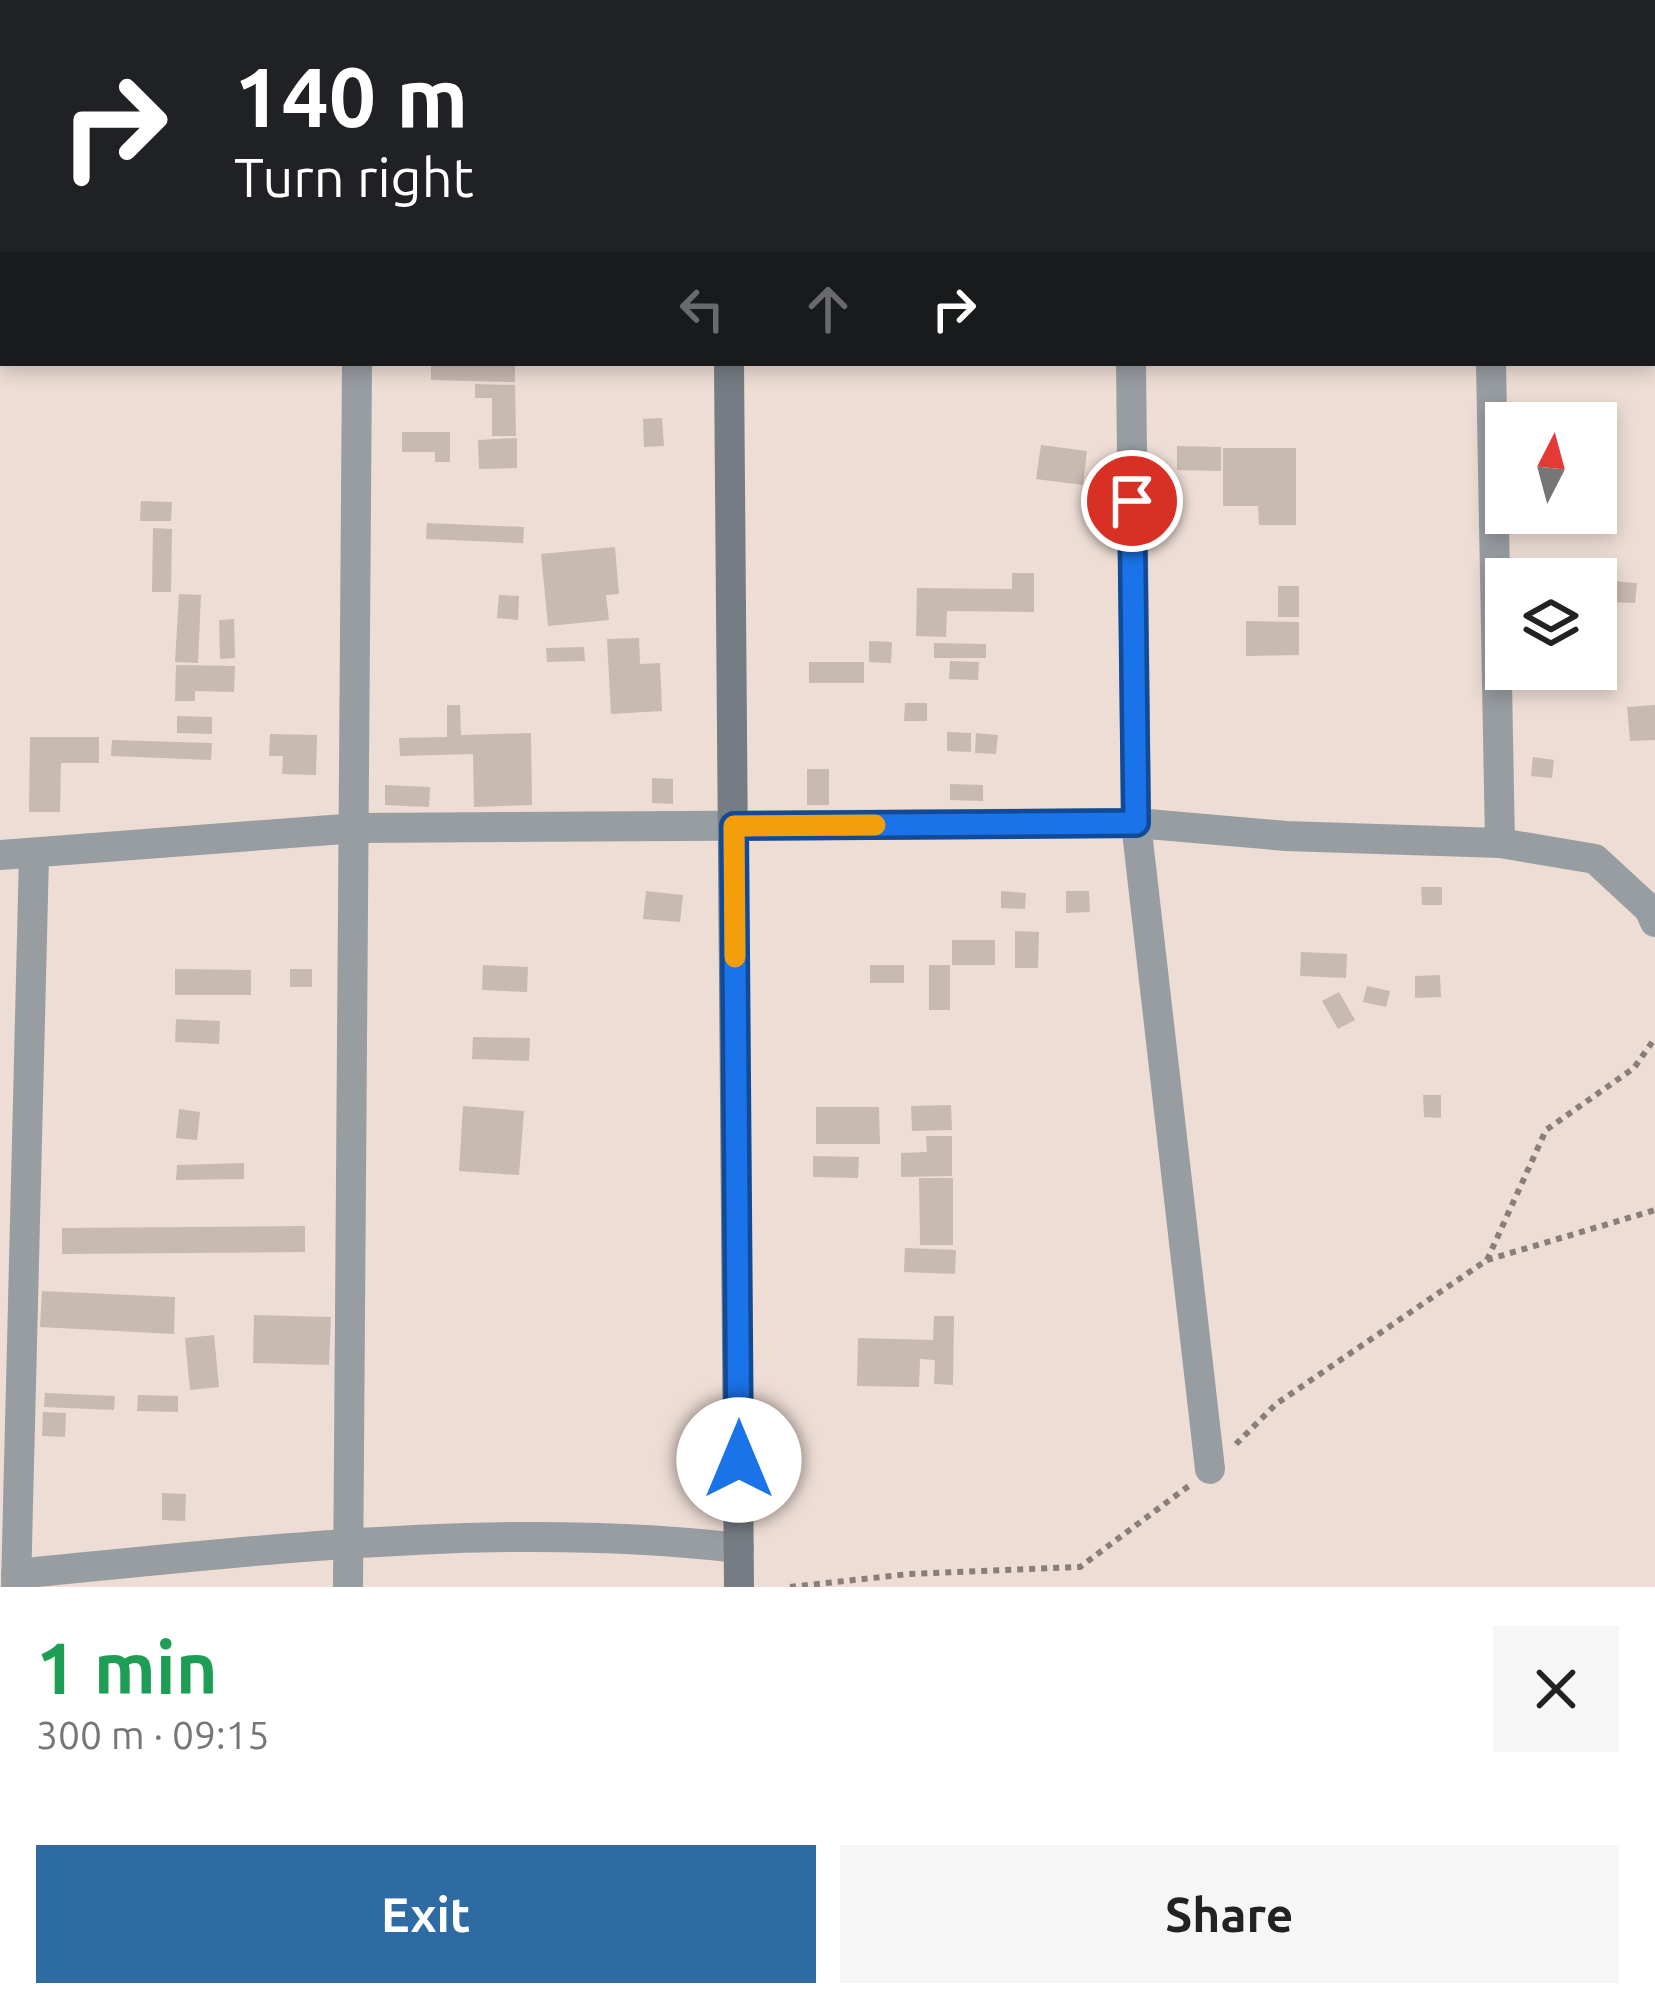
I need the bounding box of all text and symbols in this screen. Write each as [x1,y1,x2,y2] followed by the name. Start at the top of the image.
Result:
[36,48,192,204] icon: right
[234,49,468,143] text: 140 m
[234,147,474,207] text: Turn right
[669,276,735,342] icon: left
[795,276,861,342] icon: ahead
[921,276,987,342] icon: right
[1485,402,1617,534] north arrow
[1485,402,1617,690] map controls
[1081,450,1183,552] pin
[1099,468,1165,534] icon: arrive
[1485,558,1617,690] button: layers
[676,1397,802,1523] position arrow
[1493,1626,1619,1752] button: close
[36,1627,218,1708] text: 1 min
[36,1713,270,1756] text: 300 m · 09:15
[36,1845,816,1983] button: Exit
[840,1845,1619,1983] button: Share

